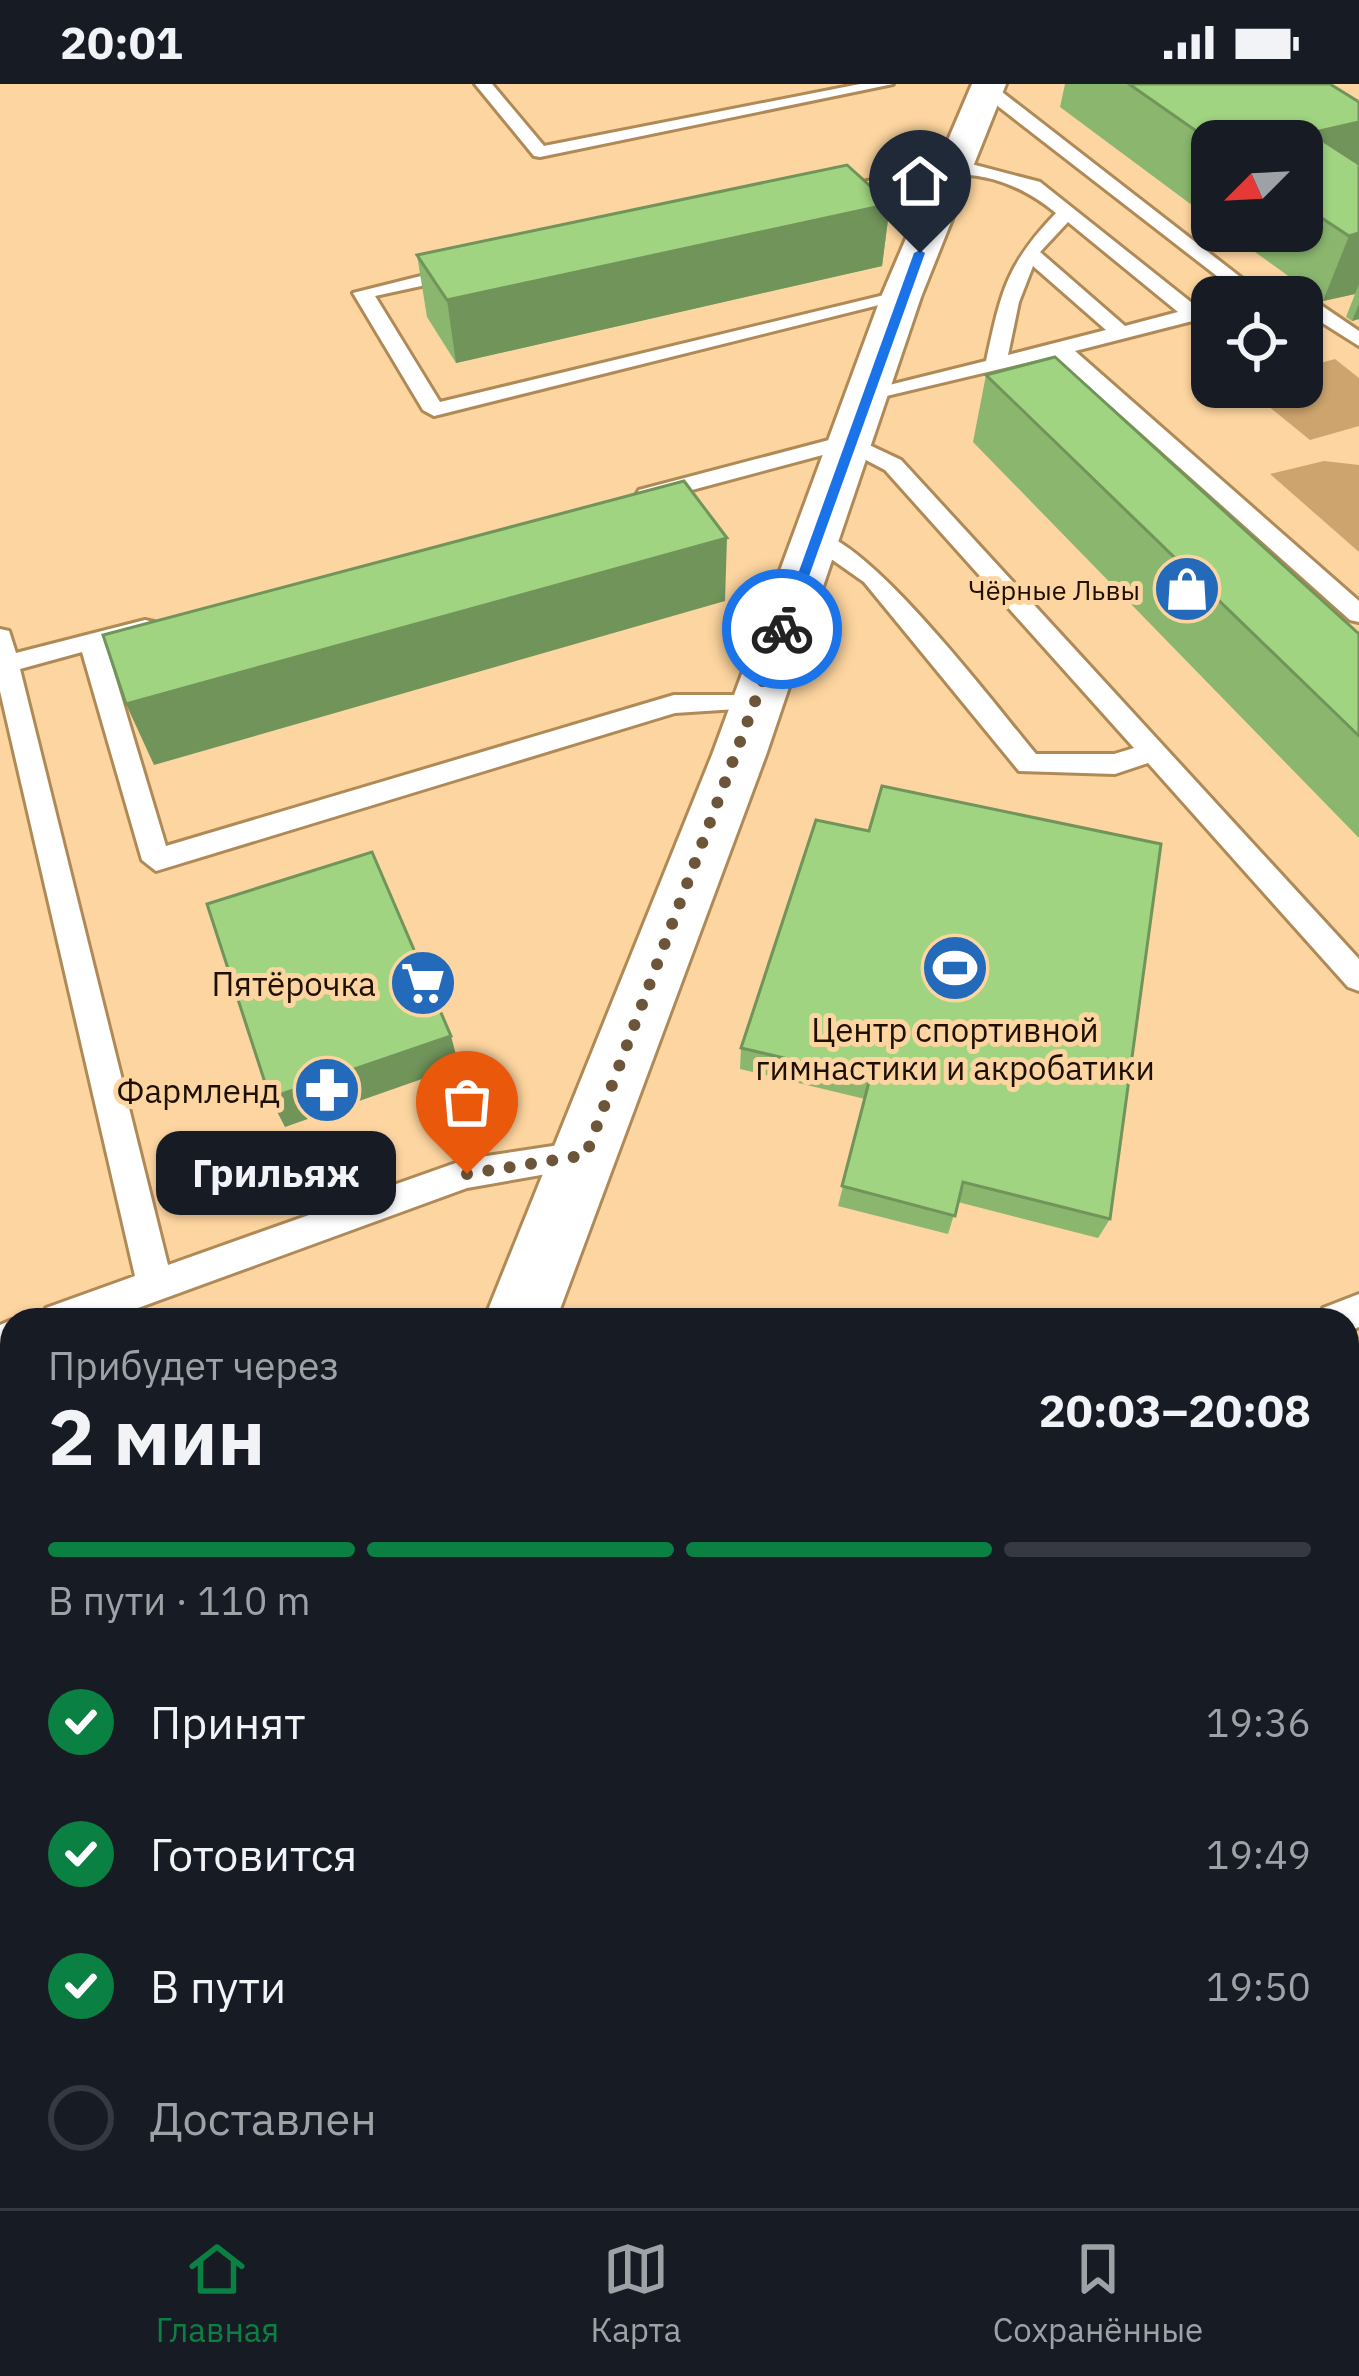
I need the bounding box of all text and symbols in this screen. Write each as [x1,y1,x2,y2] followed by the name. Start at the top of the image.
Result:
[60,13,183,71] text: 20:01
[1191,120,1323,252] north arrow
[1191,120,1323,408] map controls
[869,130,971,253] pin
[887,148,953,214] icon: home
[1191,276,1323,408] button: locate
[1152,554,1222,624] shop icon: Чёрные Львы
[722,569,842,689] courier
[968,572,1140,607] place label: Чёрные Львы
[749,596,815,662] icon: bike
[920,933,990,1003] sports icon: Центр спортивной гимнастики и акробатики
[388,948,458,1018] supermarket icon: Пятёрочка
[211,962,376,1005] place label: Пятёрочка
[755,1008,1155,1089] place label: Центр спортивной гимнастики и акробатики
[416,1051,518,1174] pin
[292,1055,362,1125] pharmacy icon: Фармленд
[117,1069,280,1112] place label: Фармленд
[434,1069,500,1135] icon: bag
[155,1132,395,1216] callout: Грильяж
[192,1147,360,1198] text: Грильяж
[48,1340,339,1391] text: Прибудет через
[1039,1381,1311,1439] text: 20:03–20:08
[48,1385,265,1486] text: 2 мин
[48,1575,311,1626] text: В пути · 110 m
[48,1689,114,1755] icon: check
[150,1693,306,1751] text: Принят
[1206,1697,1311,1748] text: 19:36
[48,1821,114,1887] icon: check
[150,1825,357,1883] text: Готовится
[1206,1829,1311,1880] text: 19:49
[48,1953,114,2019] icon: check
[150,1957,286,2015] text: В пути
[1206,1961,1311,2012] text: 19:50
[150,2089,377,2147] text: Доставлен
[156,2236,279,2351] tab: Главная
[591,2236,681,2351] tab: Карта
[993,2236,1203,2351] tab: Сохранённые

